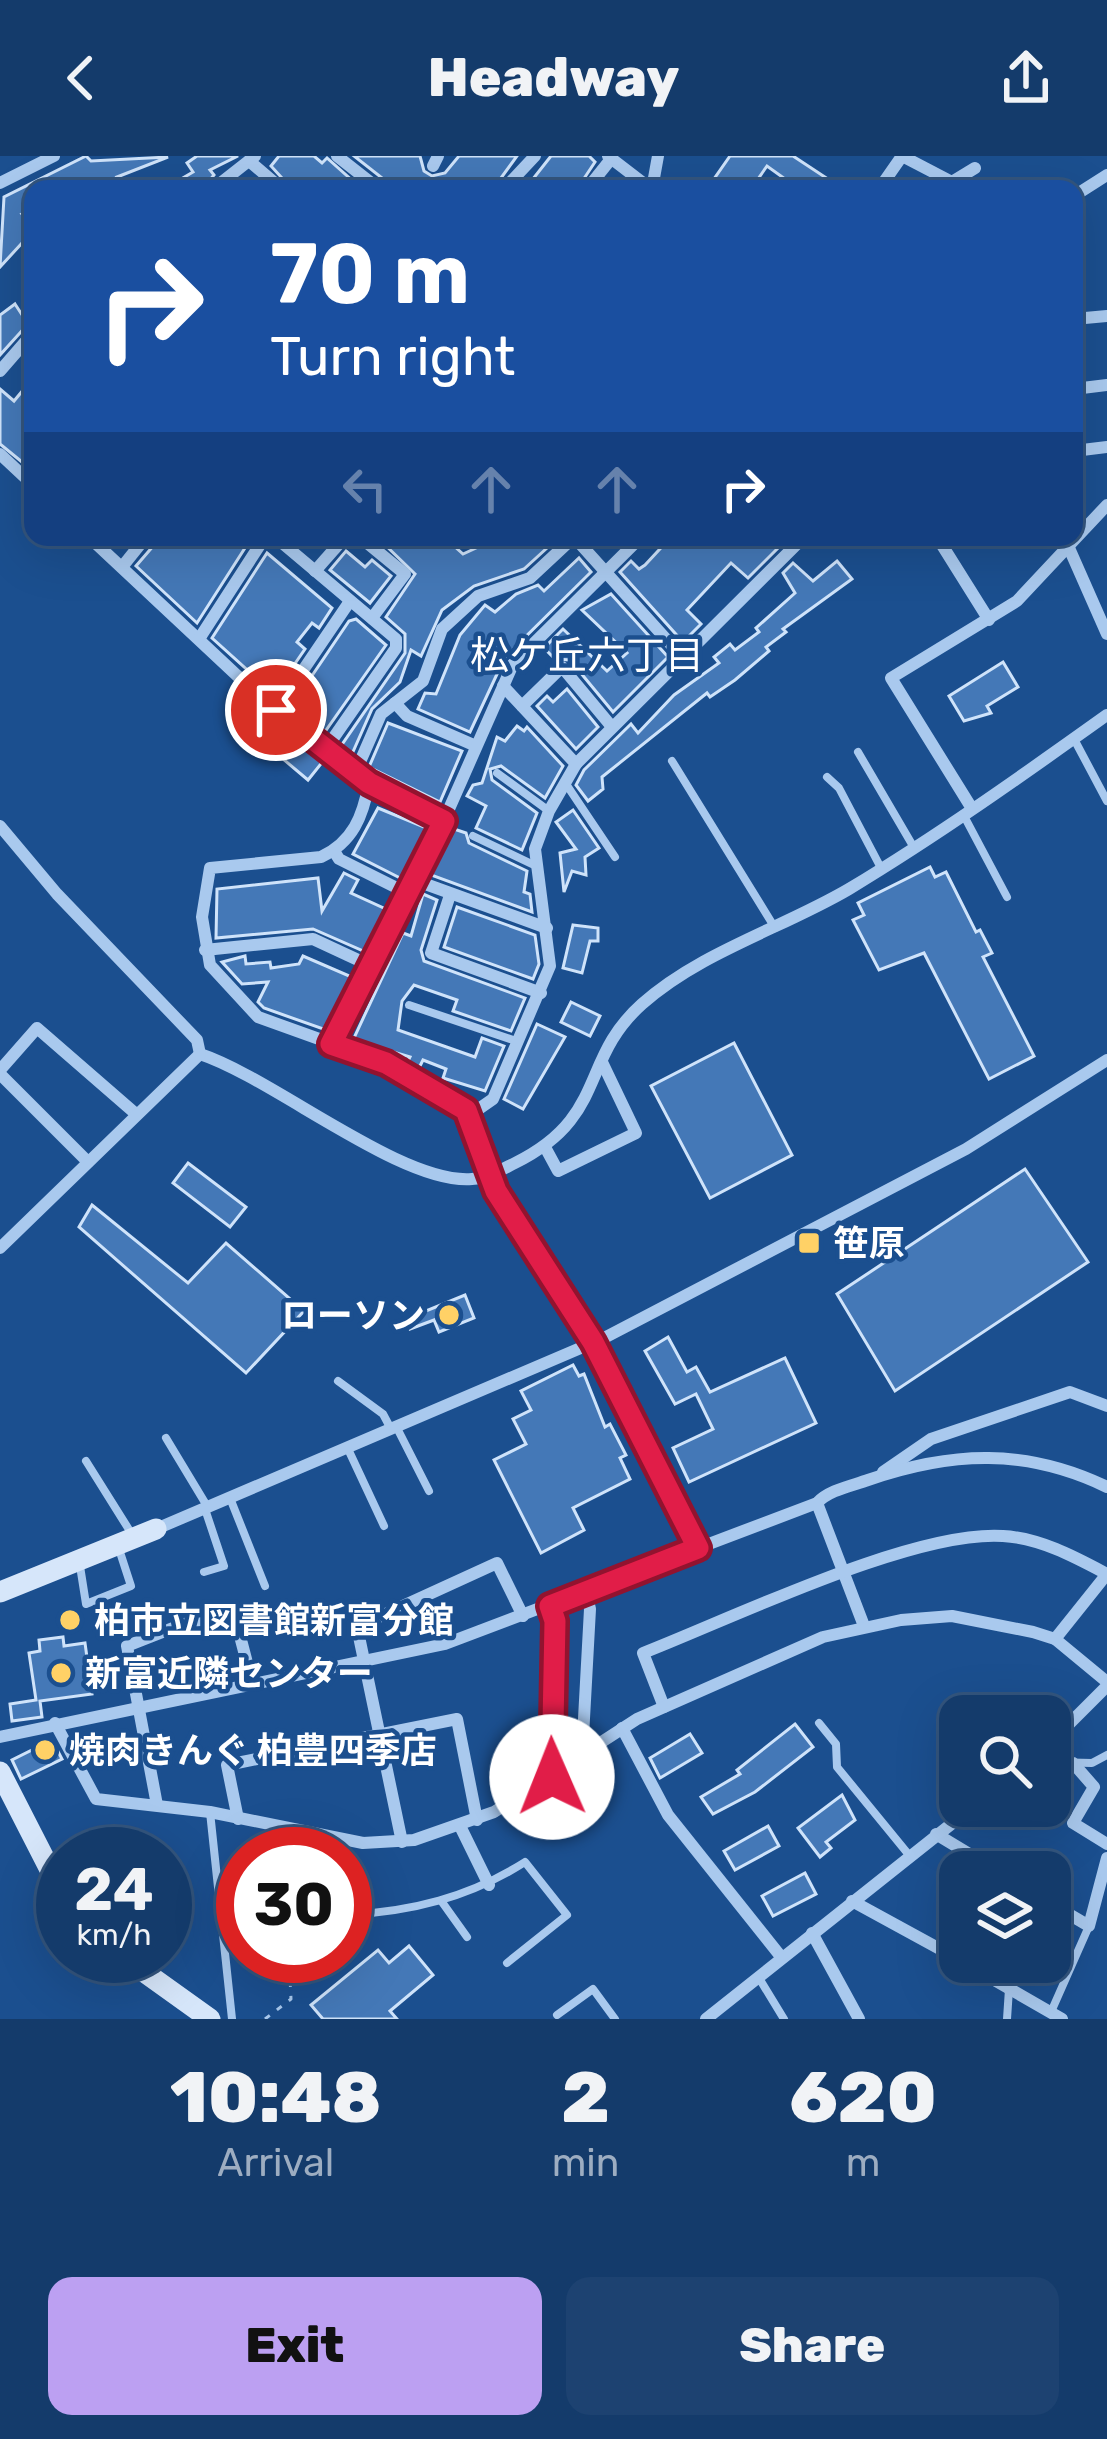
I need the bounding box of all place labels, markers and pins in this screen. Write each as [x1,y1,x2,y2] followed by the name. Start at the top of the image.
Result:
[225,659,327,761] pin
[833,1222,905,1265] place label: 笹原
[796,1230,822,1256] marker: 笹原
[281,1294,425,1337] place label: ローソン
[436,1302,462,1328] marker: ローソン
[94,1599,454,1642] place label: 柏市立図書館新富分館
[57,1607,83,1633] marker: 柏市立図書館新富分館
[85,1652,373,1695] place label: 新富近隣センター
[48,1660,74,1686] marker: 新富近隣センター
[69,1729,437,1772] place label: 焼肉きんぐ 柏豊四季店
[32,1737,58,1763] marker: 焼肉きんぐ 柏豊四季店

